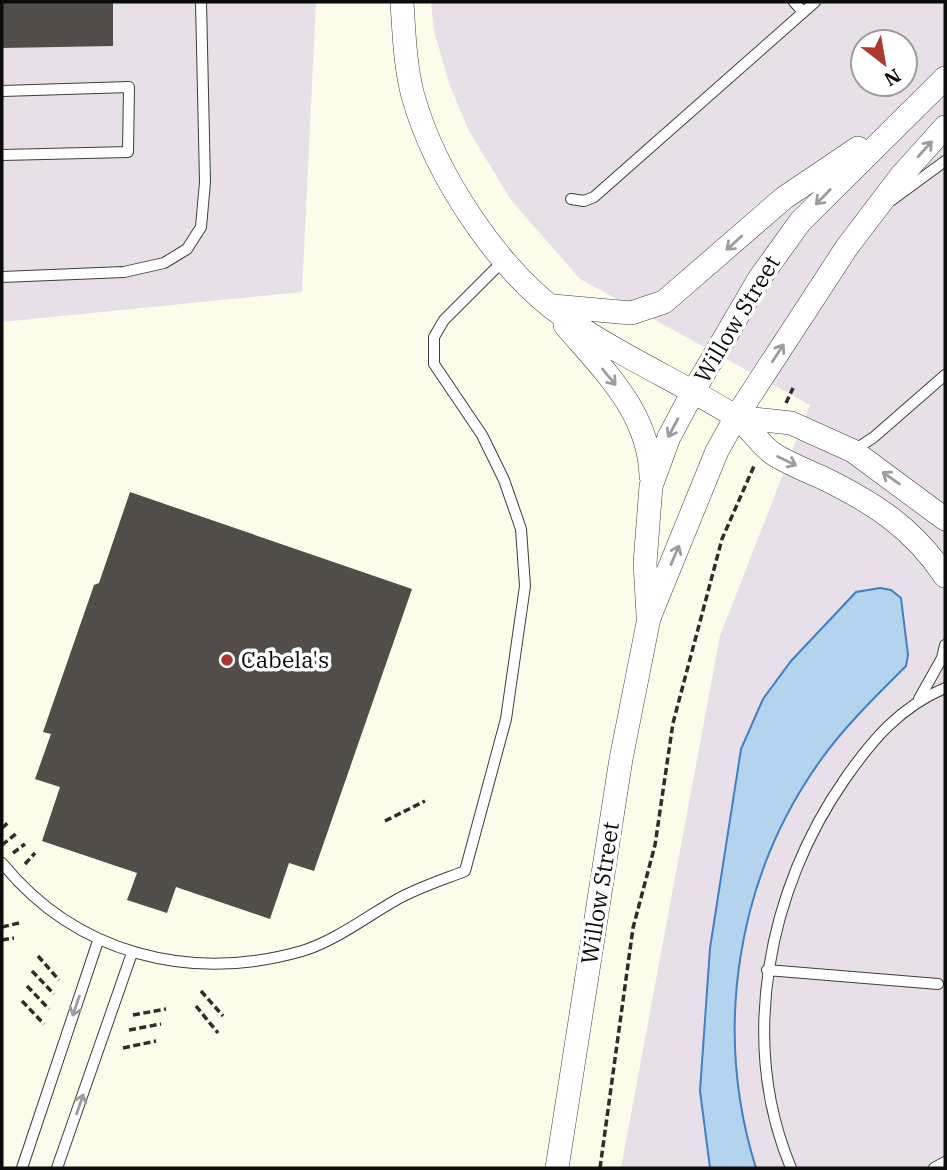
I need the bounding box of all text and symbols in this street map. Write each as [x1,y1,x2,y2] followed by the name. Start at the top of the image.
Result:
[849,28,919,98] north arrow
[880,63,905,92] text: N
[916,141,933,158] one-way arrow
[815,188,832,205] one-way arrow
[725,235,743,251] one-way arrow
[686,249,786,388] street label: Willow Street
[770,344,785,363] one-way arrow
[601,368,617,386] one-way arrow
[666,417,680,438] one-way arrow
[777,456,798,469] one-way arrow
[882,471,901,485] one-way arrow
[669,545,682,567] one-way arrow
[241,644,329,674] place label: Cabela's
[219,652,235,668] marker: Cabela's
[573,820,625,966] street label: Willow Street
[69,995,82,1017] one-way arrow
[75,1093,87,1115] one-way arrow

